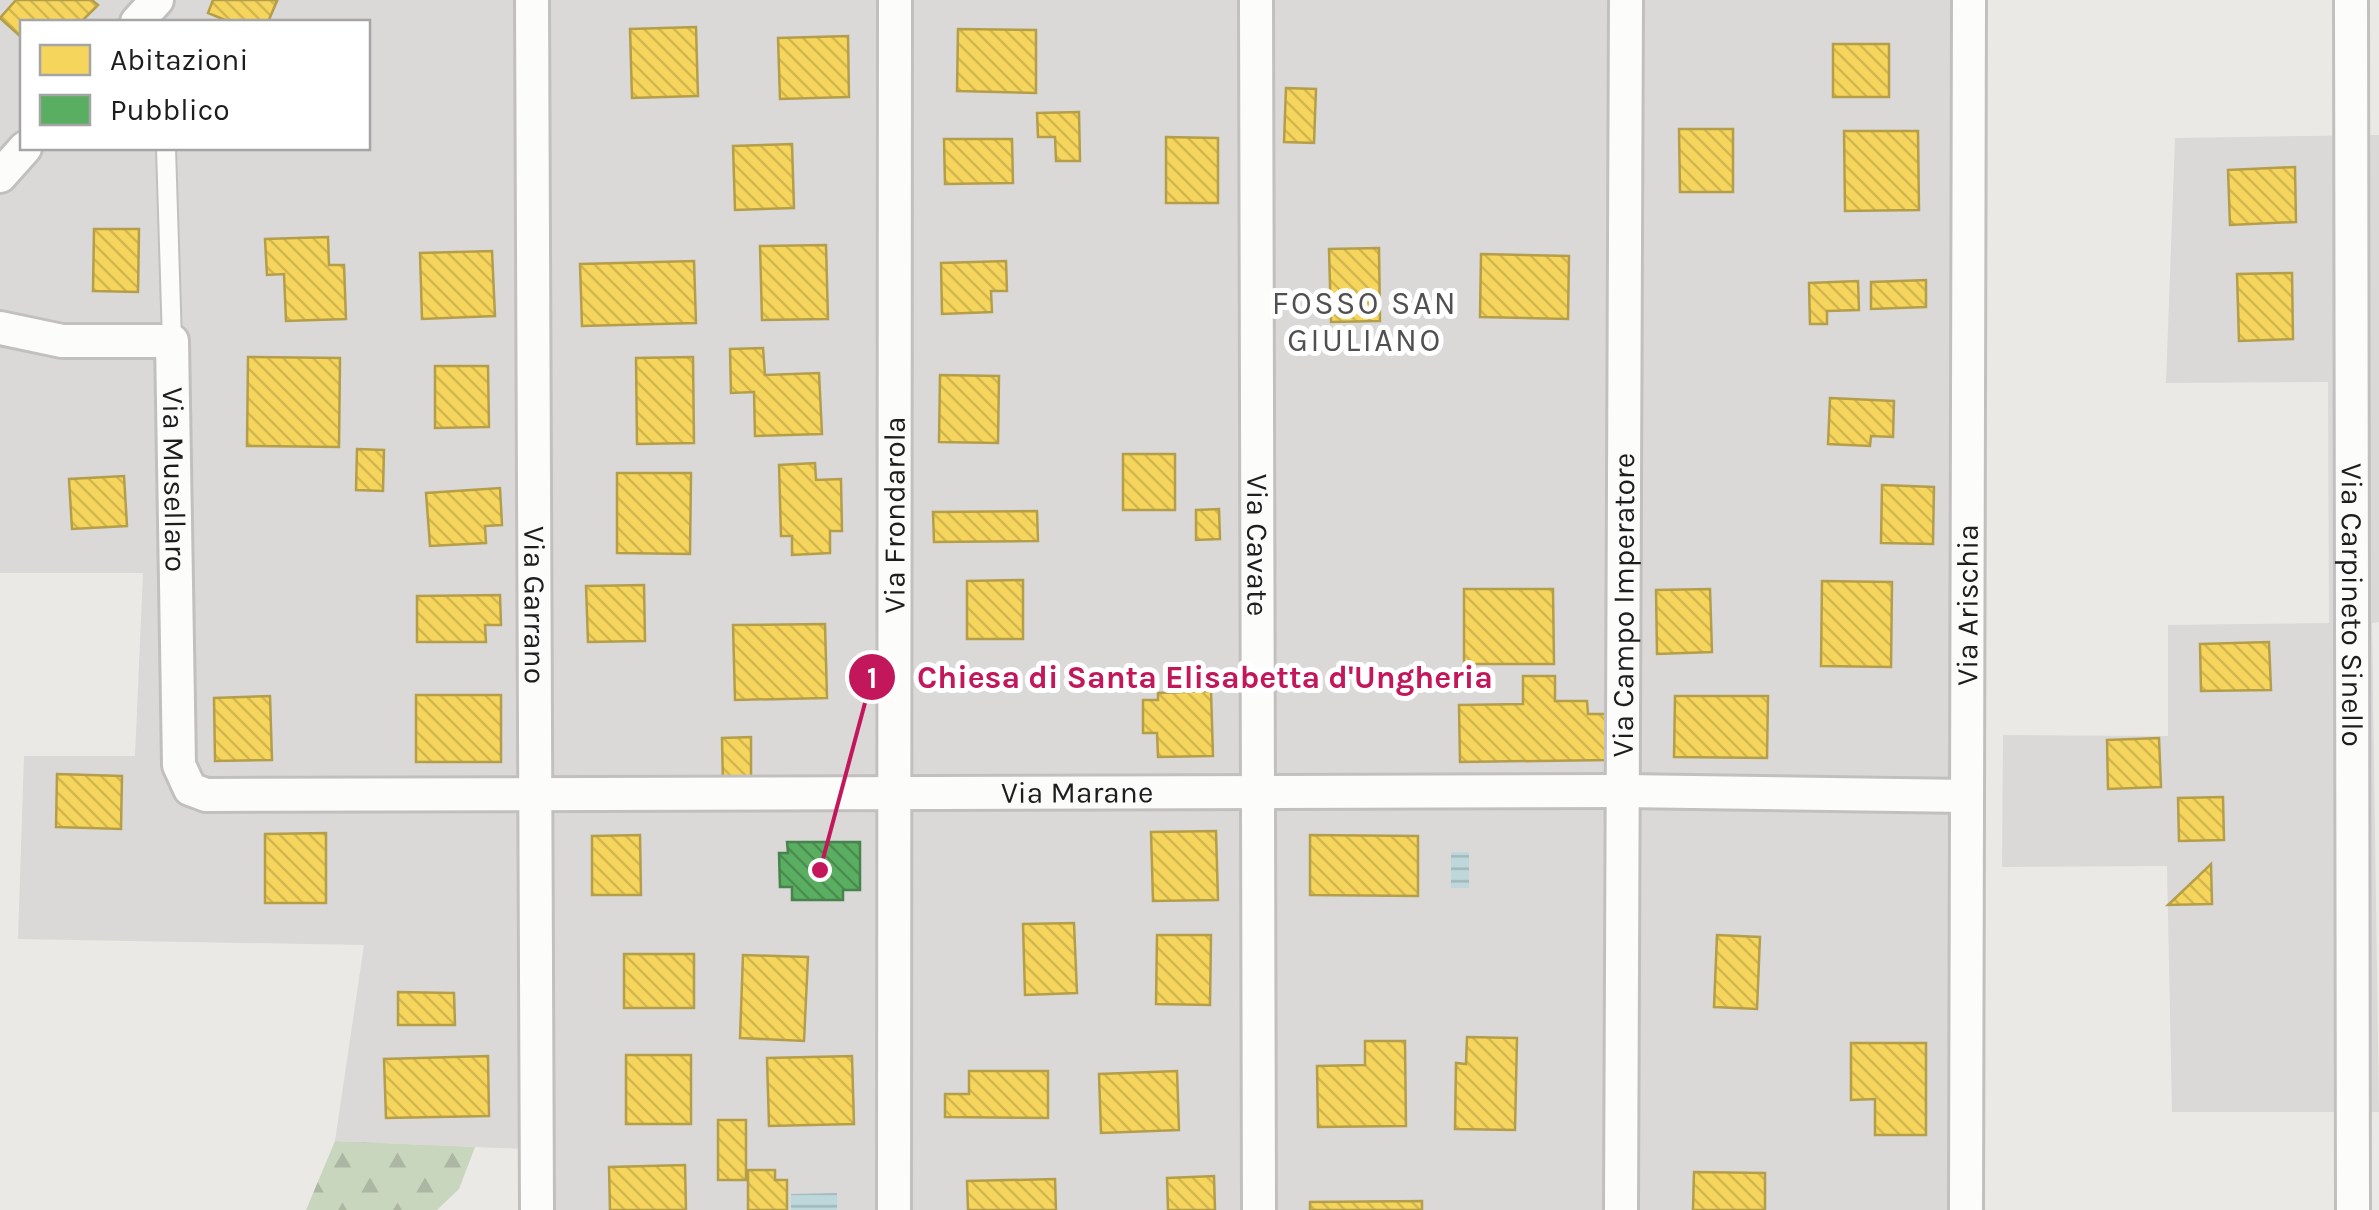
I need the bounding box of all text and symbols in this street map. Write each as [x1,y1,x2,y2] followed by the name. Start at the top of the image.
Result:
[20,20,370,150] legend
[110,42,248,78] text: Abitazioni
[110,92,230,128] text: Pubblico
[1272,285,1458,359] district label: FOSSO SAN GIULIANO
[155,387,194,572] street label: Via Musellaro
[876,416,913,614] street label: Via Frondarola
[1605,453,1642,757] street label: Via Campo Imperatore
[2334,463,2370,747] street label: Via Carpineto Sinello
[1239,474,1276,616] street label: Via Cavate
[1949,524,1986,686] street label: Via Arischia
[516,526,553,684] street label: Via Garrano
[847,646,1513,708] callout: Chiesa di Santa Elisabetta d'Ungheria
[917,659,1493,696] text: Chiesa di Santa Elisabetta d'Ungheria
[867,660,877,696] text: 1
[1001,774,1153,811] street label: Via Marane

